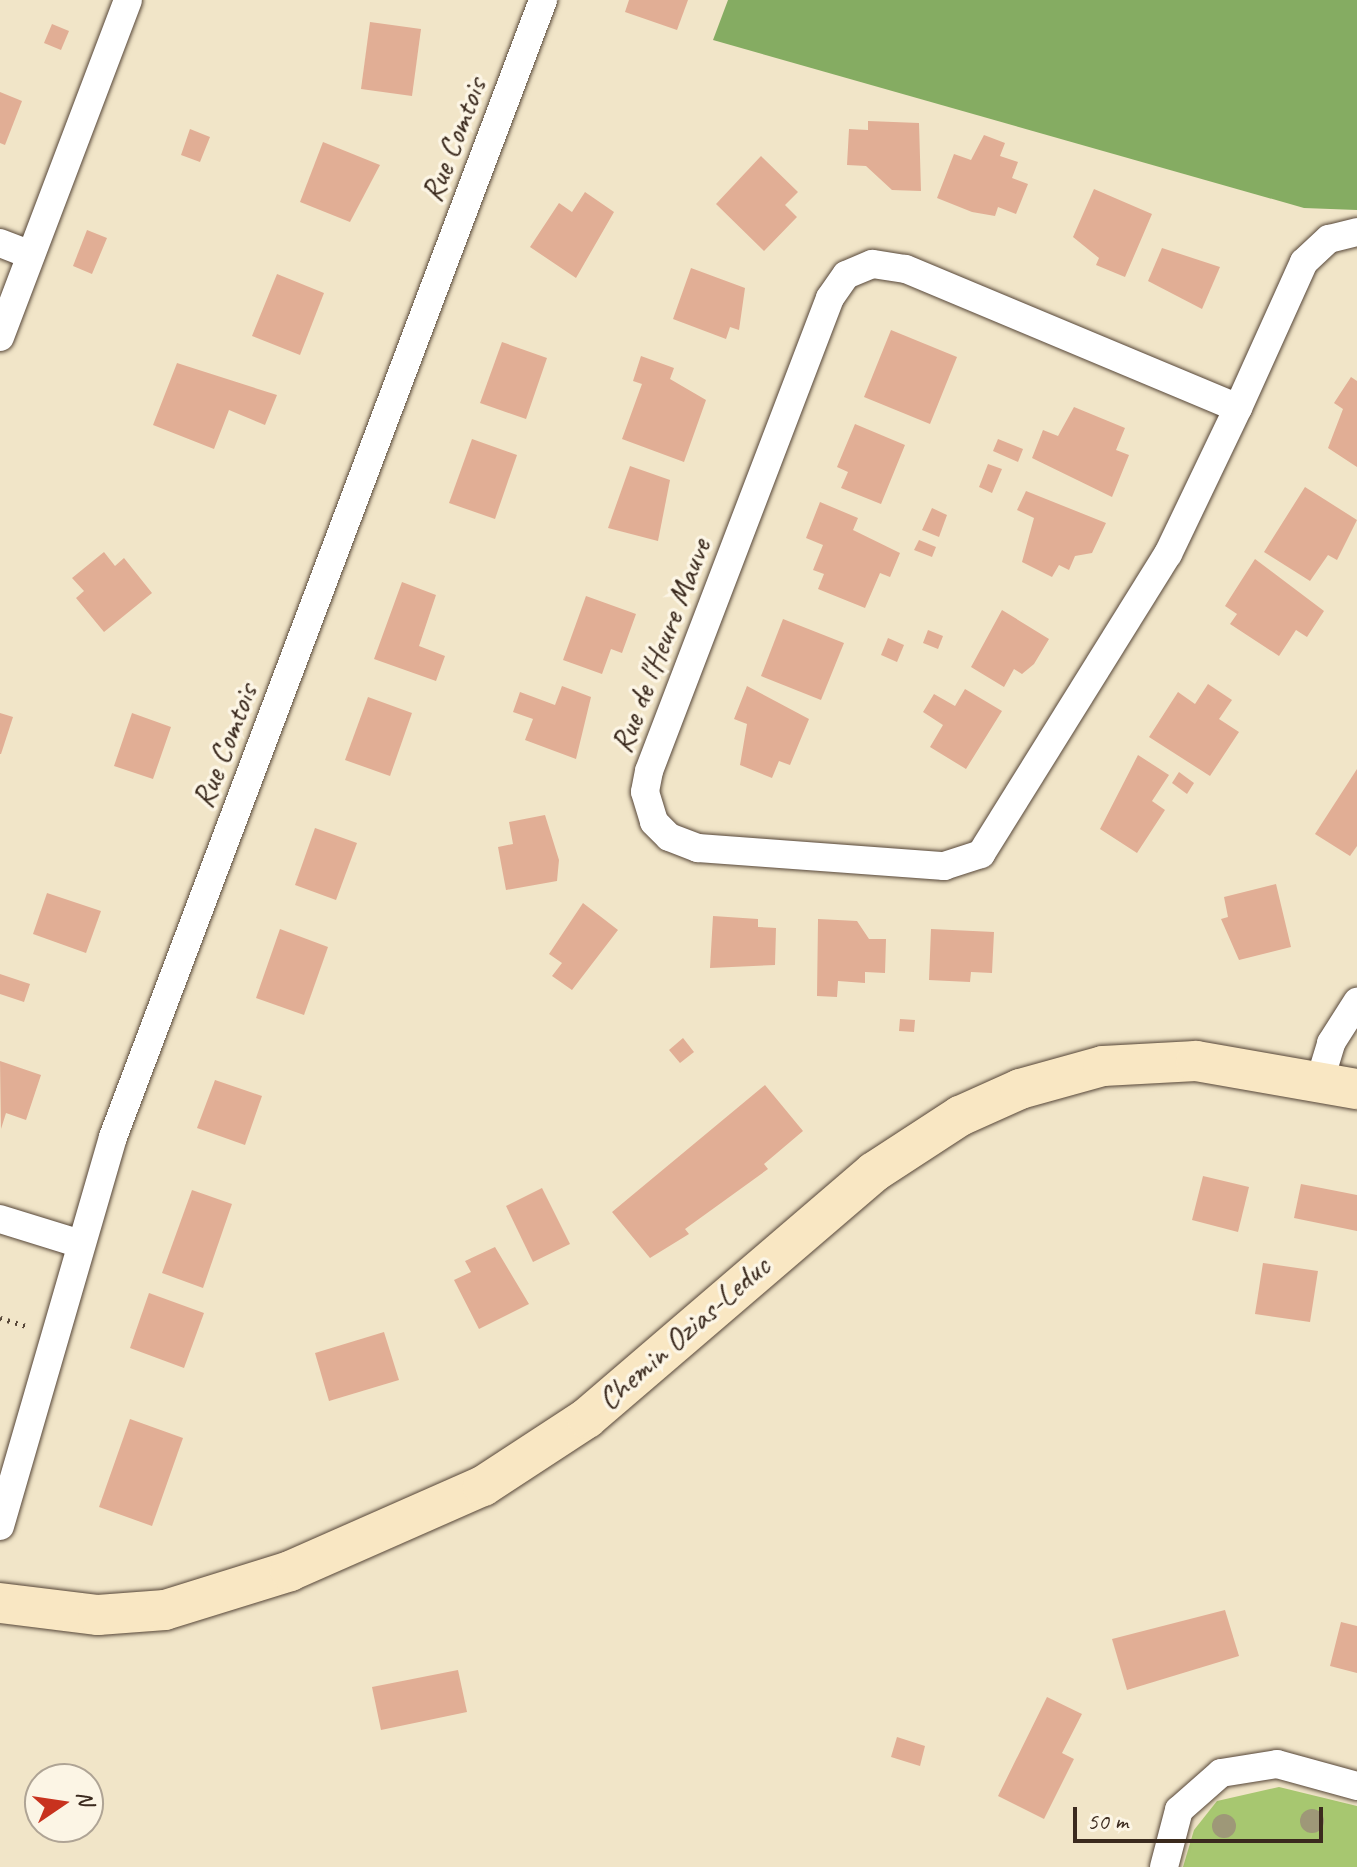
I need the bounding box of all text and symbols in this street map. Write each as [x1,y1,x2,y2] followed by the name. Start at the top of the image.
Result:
[413,73,495,207] street label: Rue Comtois
[603,534,719,758] street label: Rue de l'Heure Mauve
[184,679,266,813] street label: Rue Comtois
[590,1248,778,1418] street label: Chemin Ozias-Leduc
[24,1763,104,1843] north arrow
[70,1788,101,1808] text: N
[1077,1791,1327,1841] scale bar
[1087,1806,1128,1836] text: 50 m

